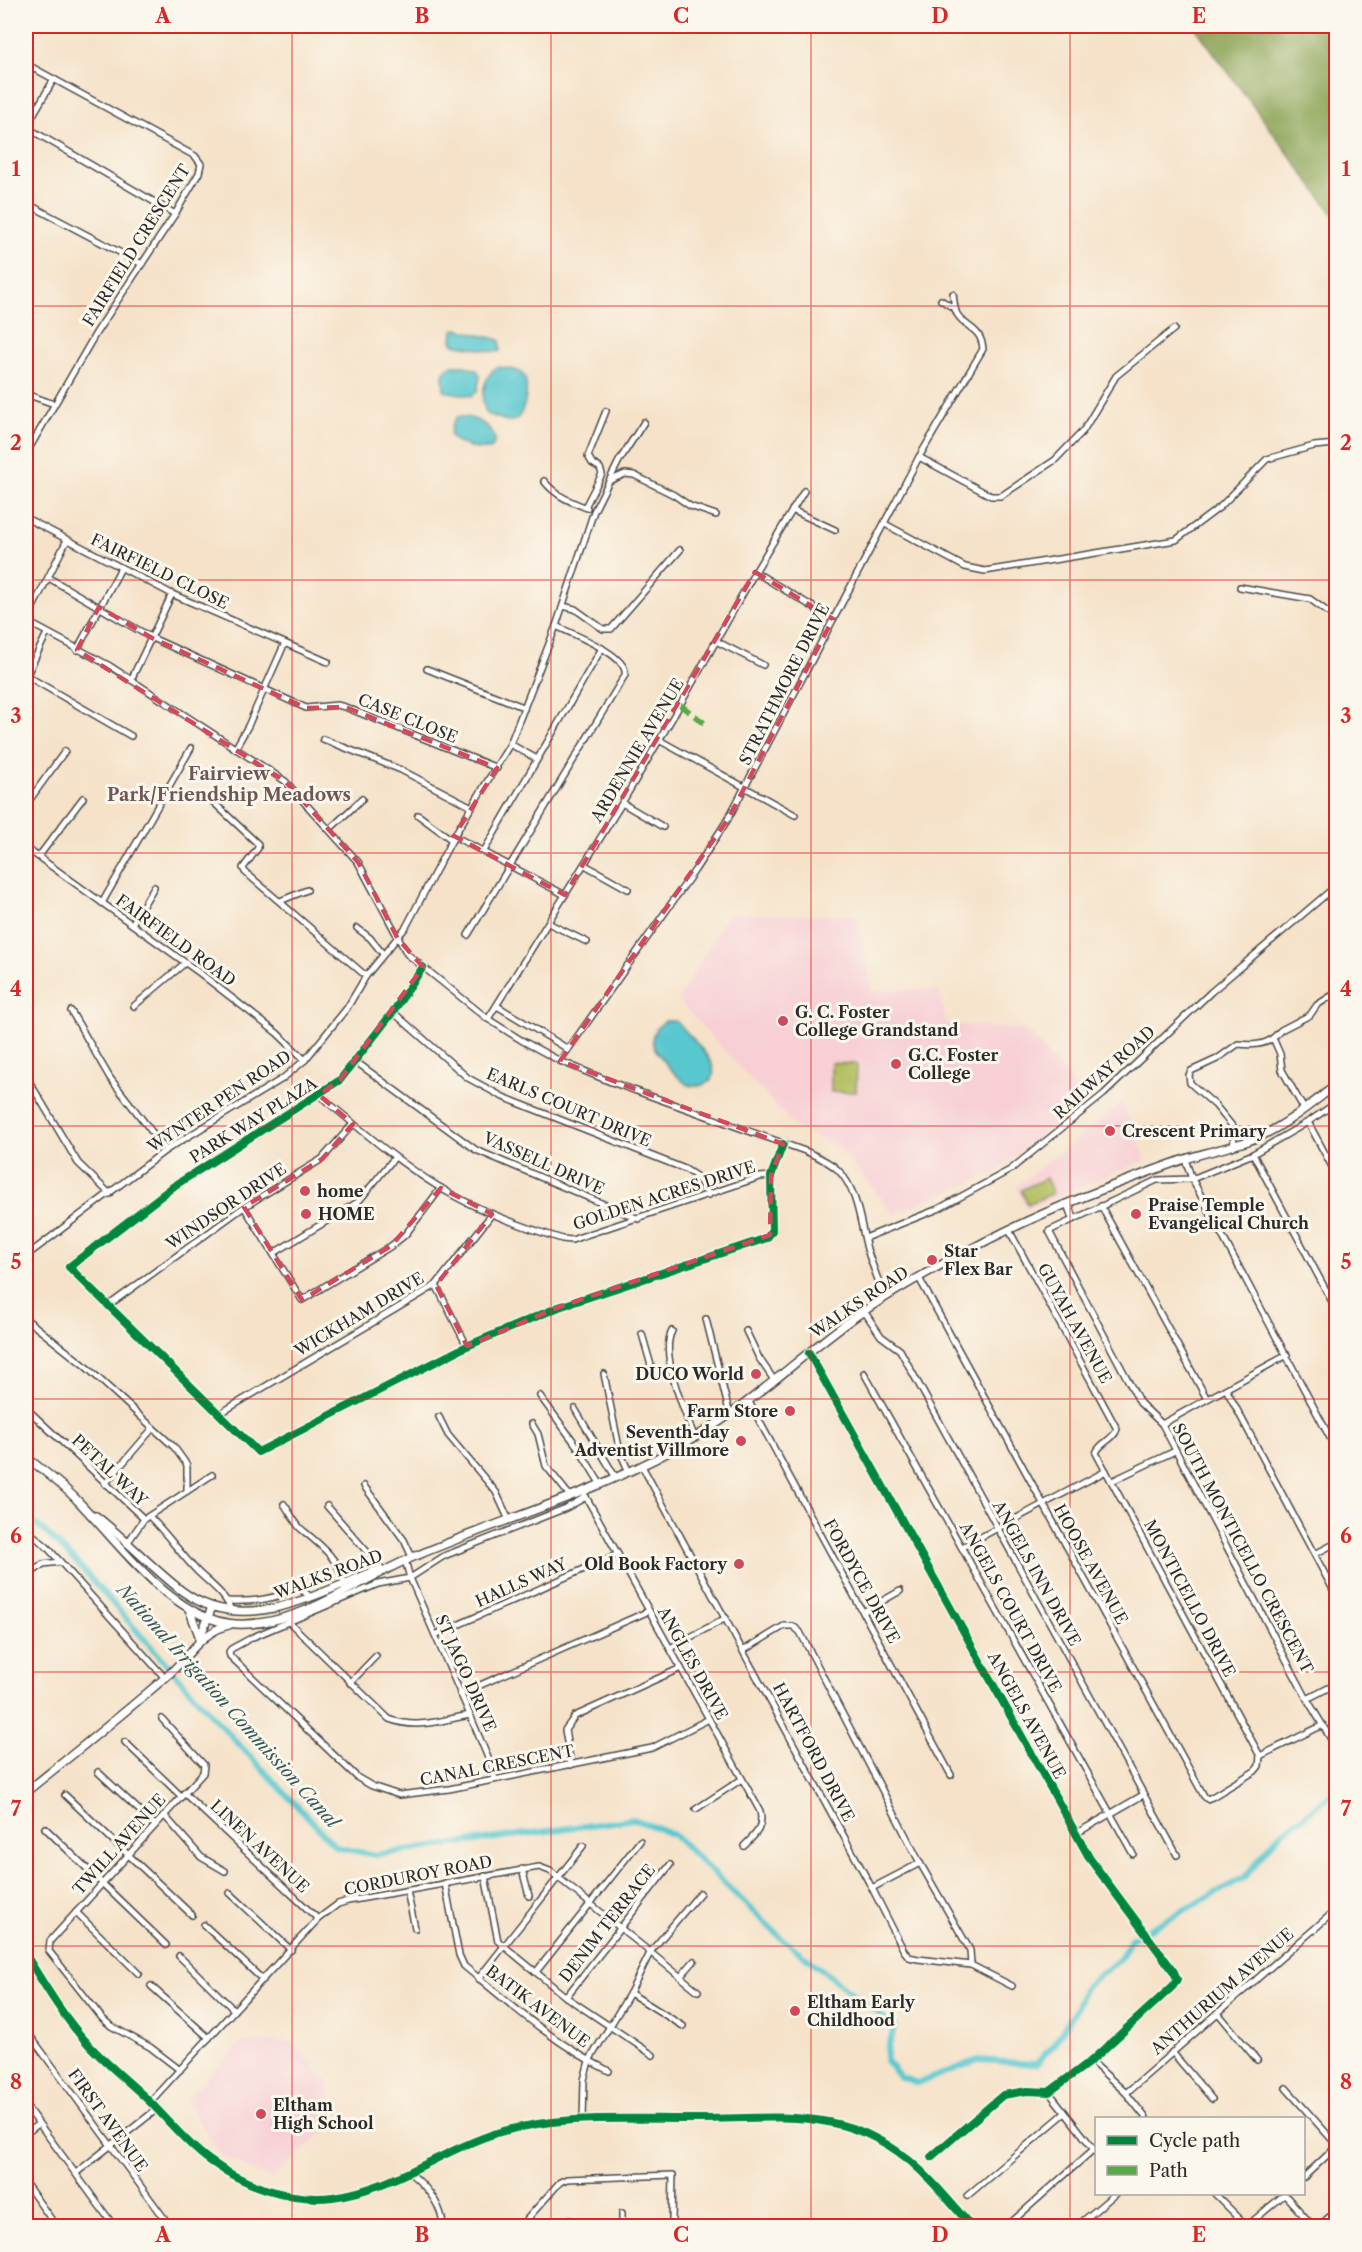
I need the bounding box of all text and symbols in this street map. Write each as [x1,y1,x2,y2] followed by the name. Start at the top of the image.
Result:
[154,4,171,28] text: A
[415,4,430,28] text: B
[673,4,689,28] text: C
[931,4,949,28] text: D
[1192,4,1206,28] text: E
[12,157,21,181] text: 1
[1342,157,1351,181] text: 1
[78,160,194,330] street label: FAIRFIELD CRESCENT
[10,431,22,455] text: 2
[1340,431,1352,455] text: 2
[88,529,232,613] street label: FAIRFIELD CLOSE
[734,600,834,768] street label: STRATHMORE DRIVE
[586,674,688,826] street label: ARDENNIE AVENUE
[355,689,461,747] street label: CASE CLOSE
[10,704,22,728] text: 3
[1340,704,1352,728] text: 3
[107,763,351,806] district label: Fairview Park/Friendship Meadows
[112,890,240,990] street label: FAIRFIELD ROAD
[10,977,22,1001] text: 4
[1340,977,1352,1001] text: 4
[795,1002,959,1040] place label: G. C. Foster College Grandstand
[776,1014,790,1028] marker: G. C. Foster College Grandstand
[1049,1021,1159,1123] street label: RAILWAY ROAD
[908,1045,999,1083] place label: G.C. Foster College
[143,1046,294,1157] street label: WYNTER PEN ROAD
[889,1057,903,1071] marker: G.C. Foster College
[484,1063,654,1151] street label: EARLS COURT DRIVE
[186,1072,321,1167] street label: PARK WAY PLAZA
[1122,1121,1268,1141] place label: Crescent Primary
[1103,1124,1117,1138] marker: Crescent Primary
[480,1127,608,1199] street label: VASSELL DRIVE
[570,1156,758,1234] street label: GOLDEN ACRES DRIVE
[161,1158,290,1254] street label: WINDSOR DRIVE
[317,1181,364,1201] place label: home
[298,1184,312,1198] marker: home
[1148,1195,1309,1233] place label: Praise Temple Evangelical Church
[318,1204,375,1224] place label: HOME
[299,1207,313,1221] marker: HOME
[1129,1207,1143,1221] marker: Praise Temple Evangelical Church
[944,1241,1013,1279] place label: Star Flex Bar
[10,1250,22,1274] text: 5
[1340,1250,1352,1274] text: 5
[925,1253,939,1267] marker: Star Flex Bar
[1034,1259,1116,1387] street label: GUYAH AVENUE
[805,1262,912,1343] street label: WALKS ROAD
[290,1268,427,1361] street label: WICKHAM DRIVE
[635,1364,744,1384] place label: DUCO World
[749,1367,763,1381] marker: DUCO World
[687,1401,778,1421] place label: Farm Store
[783,1404,797,1418] marker: Farm Store
[1168,1420,1318,1676] street label: SOUTH MONTICELLO CRESCENT
[574,1422,730,1460] place label: Seventh-day Adventist Villmore
[68,1430,152,1511] street label: PETAL WAY
[734,1434,748,1448] marker: Seventh-day Adventist Villmore
[988,1496,1085,1649] street label: ANGELS INN DRIVE
[1050,1501,1132,1627] street label: HOOSE AVENUE
[820,1515,904,1647] street label: FORDYCE DRIVE
[1140,1516,1240,1680] street label: MONTICELLO DRIVE
[955,1518,1066,1696] street label: ANGELS COURT DRIVE
[10,1524,22,1548] text: 6
[1340,1524,1352,1548] text: 6
[270,1545,385,1603] street label: WALKS ROAD
[472,1553,570,1611] street label: HALLS WAY
[584,1554,728,1574] place label: Old Book Factory
[732,1557,746,1571] marker: Old Book Factory
[111,1578,345,1834] water label: National Irrigation Commission Canal
[653,1602,732,1723] street label: ANGLES DRIVE
[431,1611,501,1735] street label: ST JAGO DRIVE
[983,1647,1070,1782] street label: ANGELS AVENUE
[769,1679,859,1825] street label: HARTFORD DRIVE
[418,1740,576,1790] street label: CANAL CRESCENT
[68,1789,170,1899] street label: TWILL AVENUE
[207,1795,313,1897] street label: LINEN AVENUE
[11,1797,22,1821] text: 7
[1341,1797,1352,1821] text: 7
[342,1851,494,1899] street label: CORDUROY ROAD
[555,1860,659,1986] street label: DENIM TERRACE
[1146,1924,1297,2059] street label: ANTHURIUM AVENUE
[482,1960,594,2052] street label: BATIK AVENUE
[807,1992,916,2030] place label: Eltham Early Childhood
[788,2004,802,2018] marker: Eltham Early Childhood
[64,2065,152,2175] street label: FIRST AVENUE
[10,2070,22,2094] text: 8
[1340,2070,1352,2094] text: 8
[273,2095,374,2133] place label: Eltham High School
[254,2107,268,2121] marker: Eltham High School
[1095,2117,1305,2195] legend
[1149,2130,1240,2152] text: Cycle path
[1149,2160,1188,2182] text: Path
[154,2223,171,2247] text: A
[415,2223,430,2247] text: B
[673,2223,689,2247] text: C
[931,2223,949,2247] text: D
[1192,2223,1206,2247] text: E

